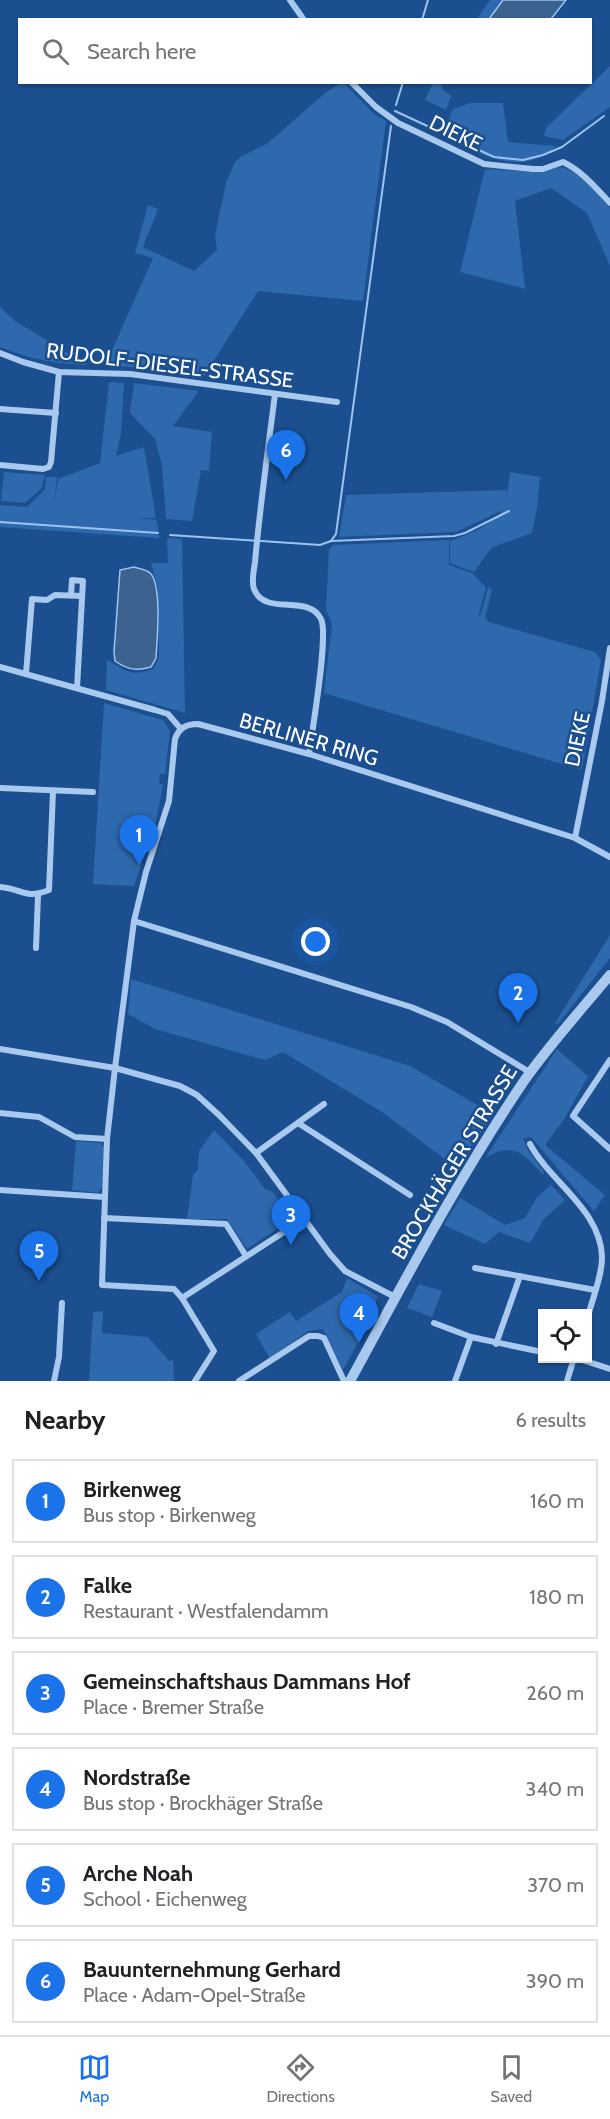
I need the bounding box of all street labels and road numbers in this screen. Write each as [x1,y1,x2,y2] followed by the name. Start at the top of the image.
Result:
[425,110,487,156] street label: DIEKE
[45,337,295,393] street label: RUDOLF-DIESEL-STRASSE
[237,707,381,771] street label: BERLINER RING
[559,709,595,769] street label: DIEKE
[386,1060,522,1264] street label: BROCKHÄGER STRASSE

